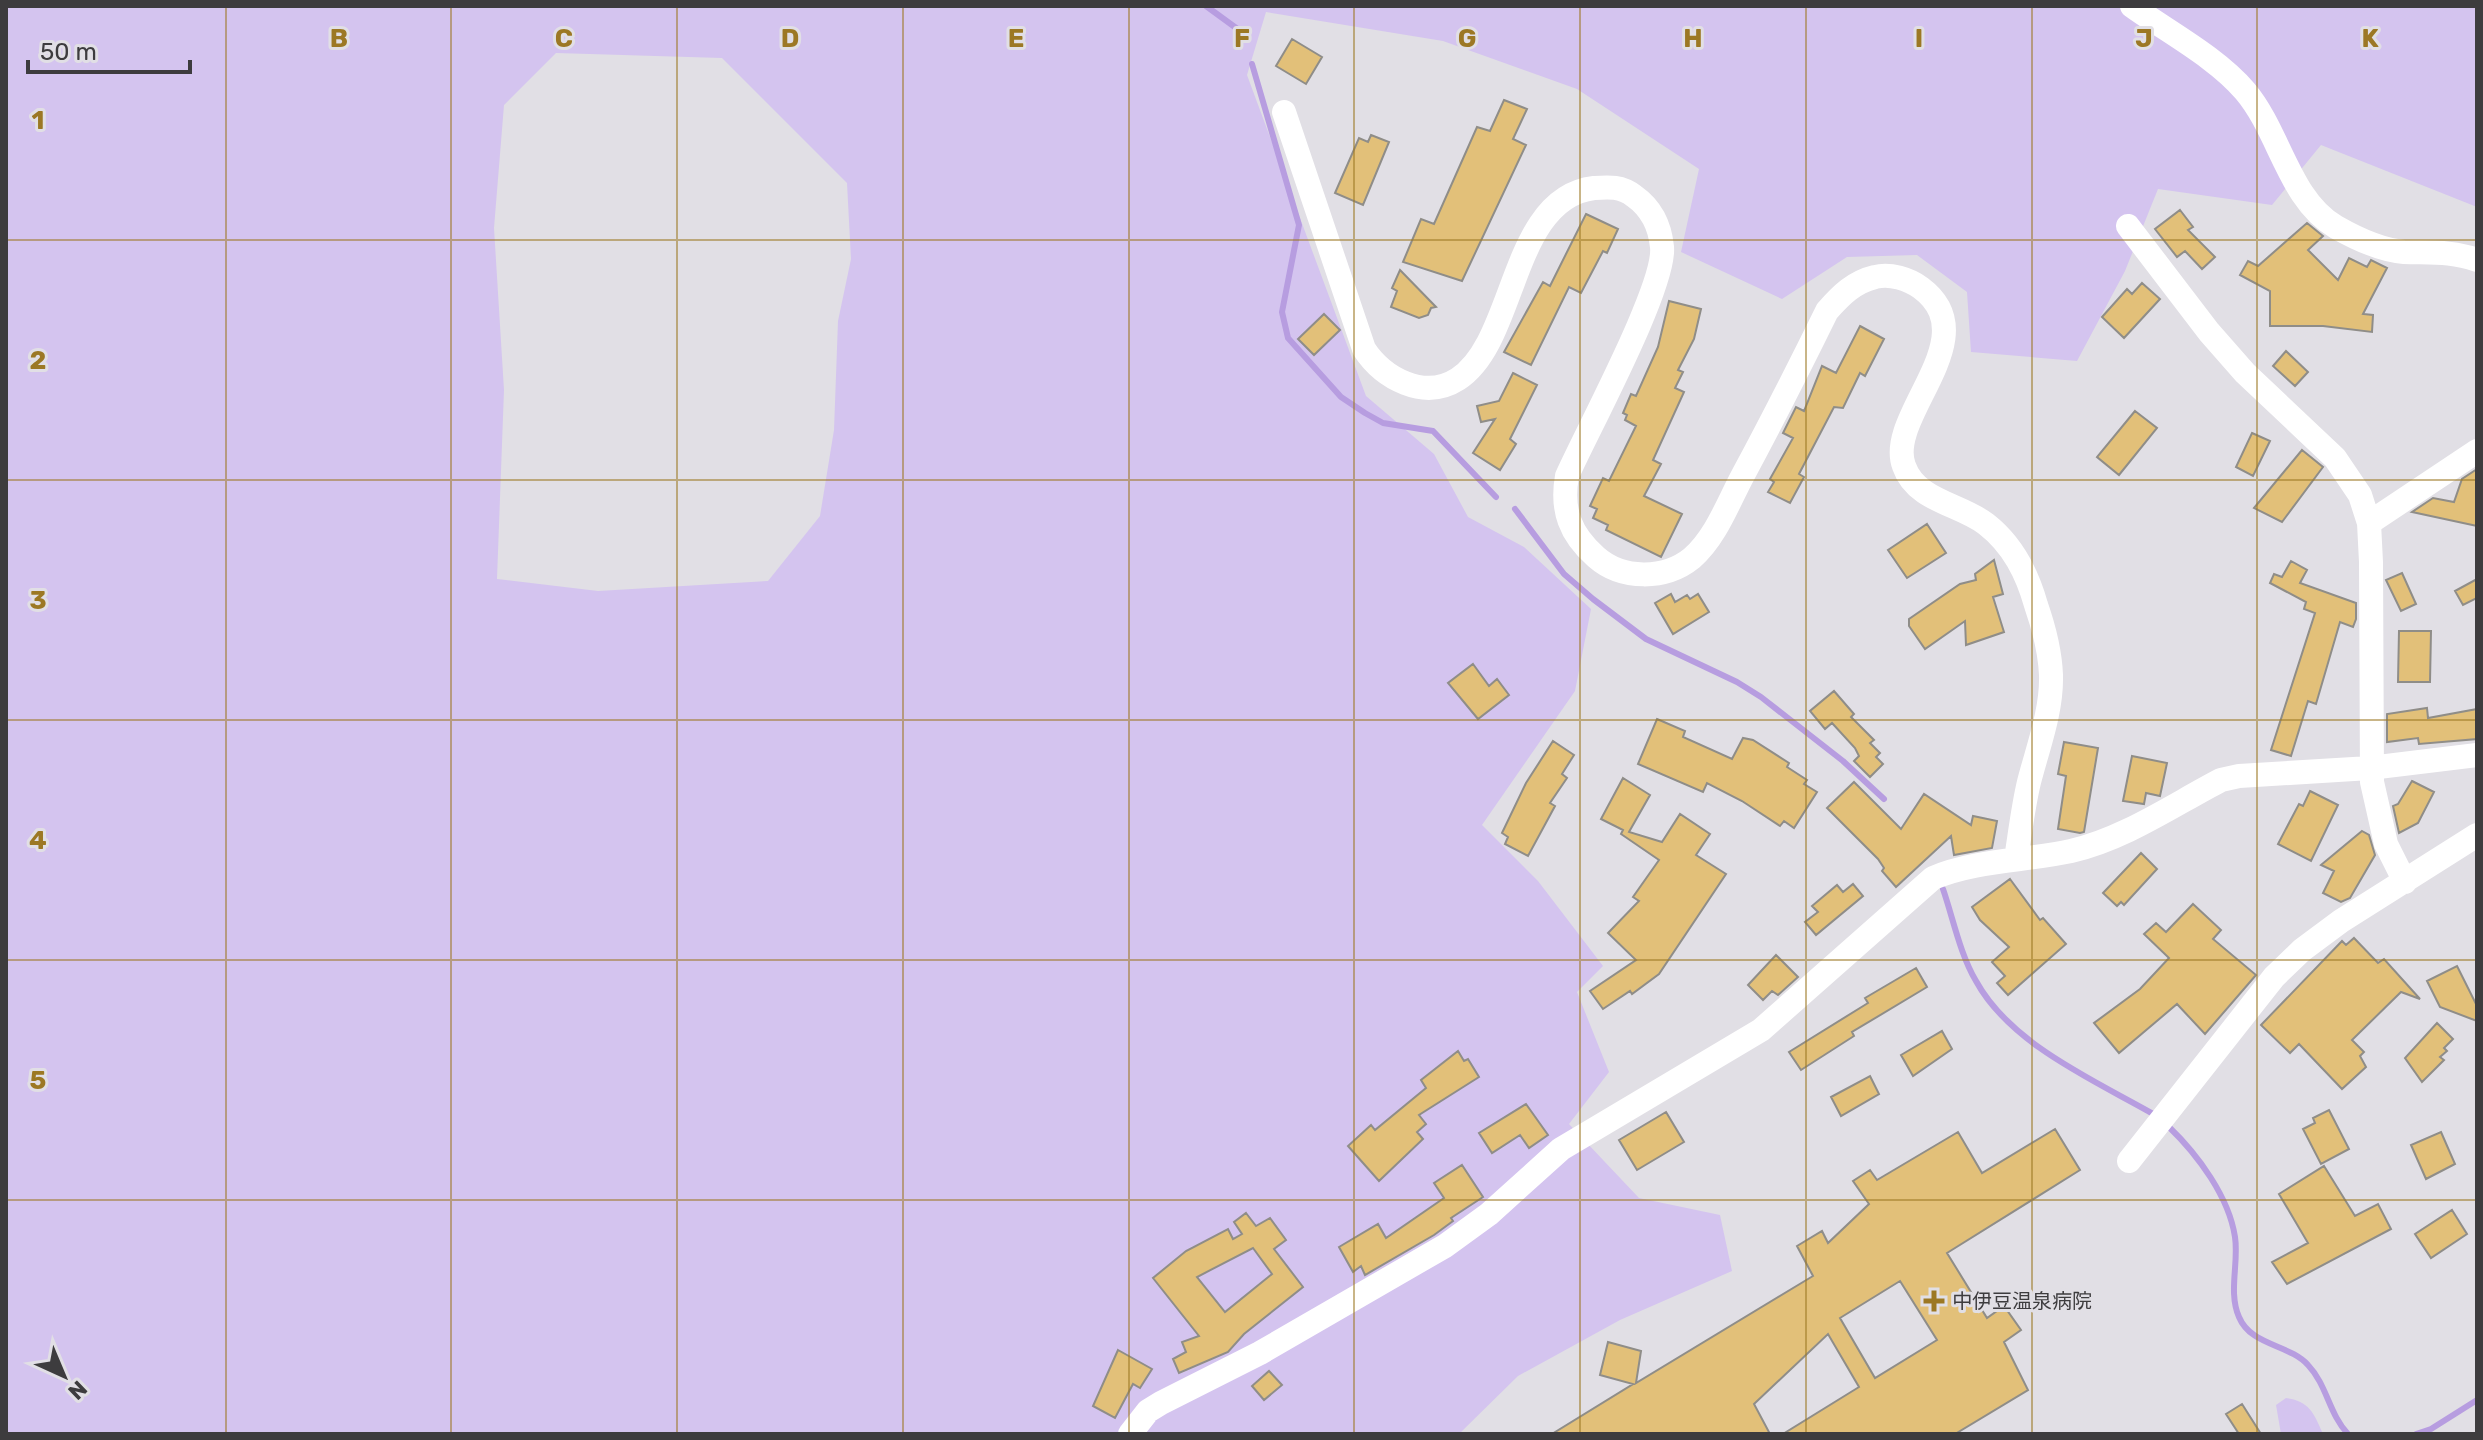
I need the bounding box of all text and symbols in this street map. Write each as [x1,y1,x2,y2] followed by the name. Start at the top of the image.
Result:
[330,23,348,54] text: B
[555,23,573,54] text: C
[781,23,799,54] text: D
[1008,23,1024,54] text: E
[1234,23,1250,54] text: F
[1458,23,1476,54] text: G
[1683,23,1703,54] text: H
[1915,23,1923,54] text: I
[2135,23,2153,54] text: J
[2361,23,2379,54] text: K
[28,24,190,74] scale bar
[40,38,97,66] text: 50 m
[32,105,44,136] text: 1
[30,345,46,376] text: 2
[29,585,47,616] text: 3
[29,825,47,856] text: 4
[30,1065,46,1096] text: 5
[1952,1289,2092,1313] place label: 中伊豆温泉病院
[1923,1290,1945,1312] marker: 中伊豆温泉病院
[24,1336,104,1416] north arrow
[62,1375,93,1405] text: N

